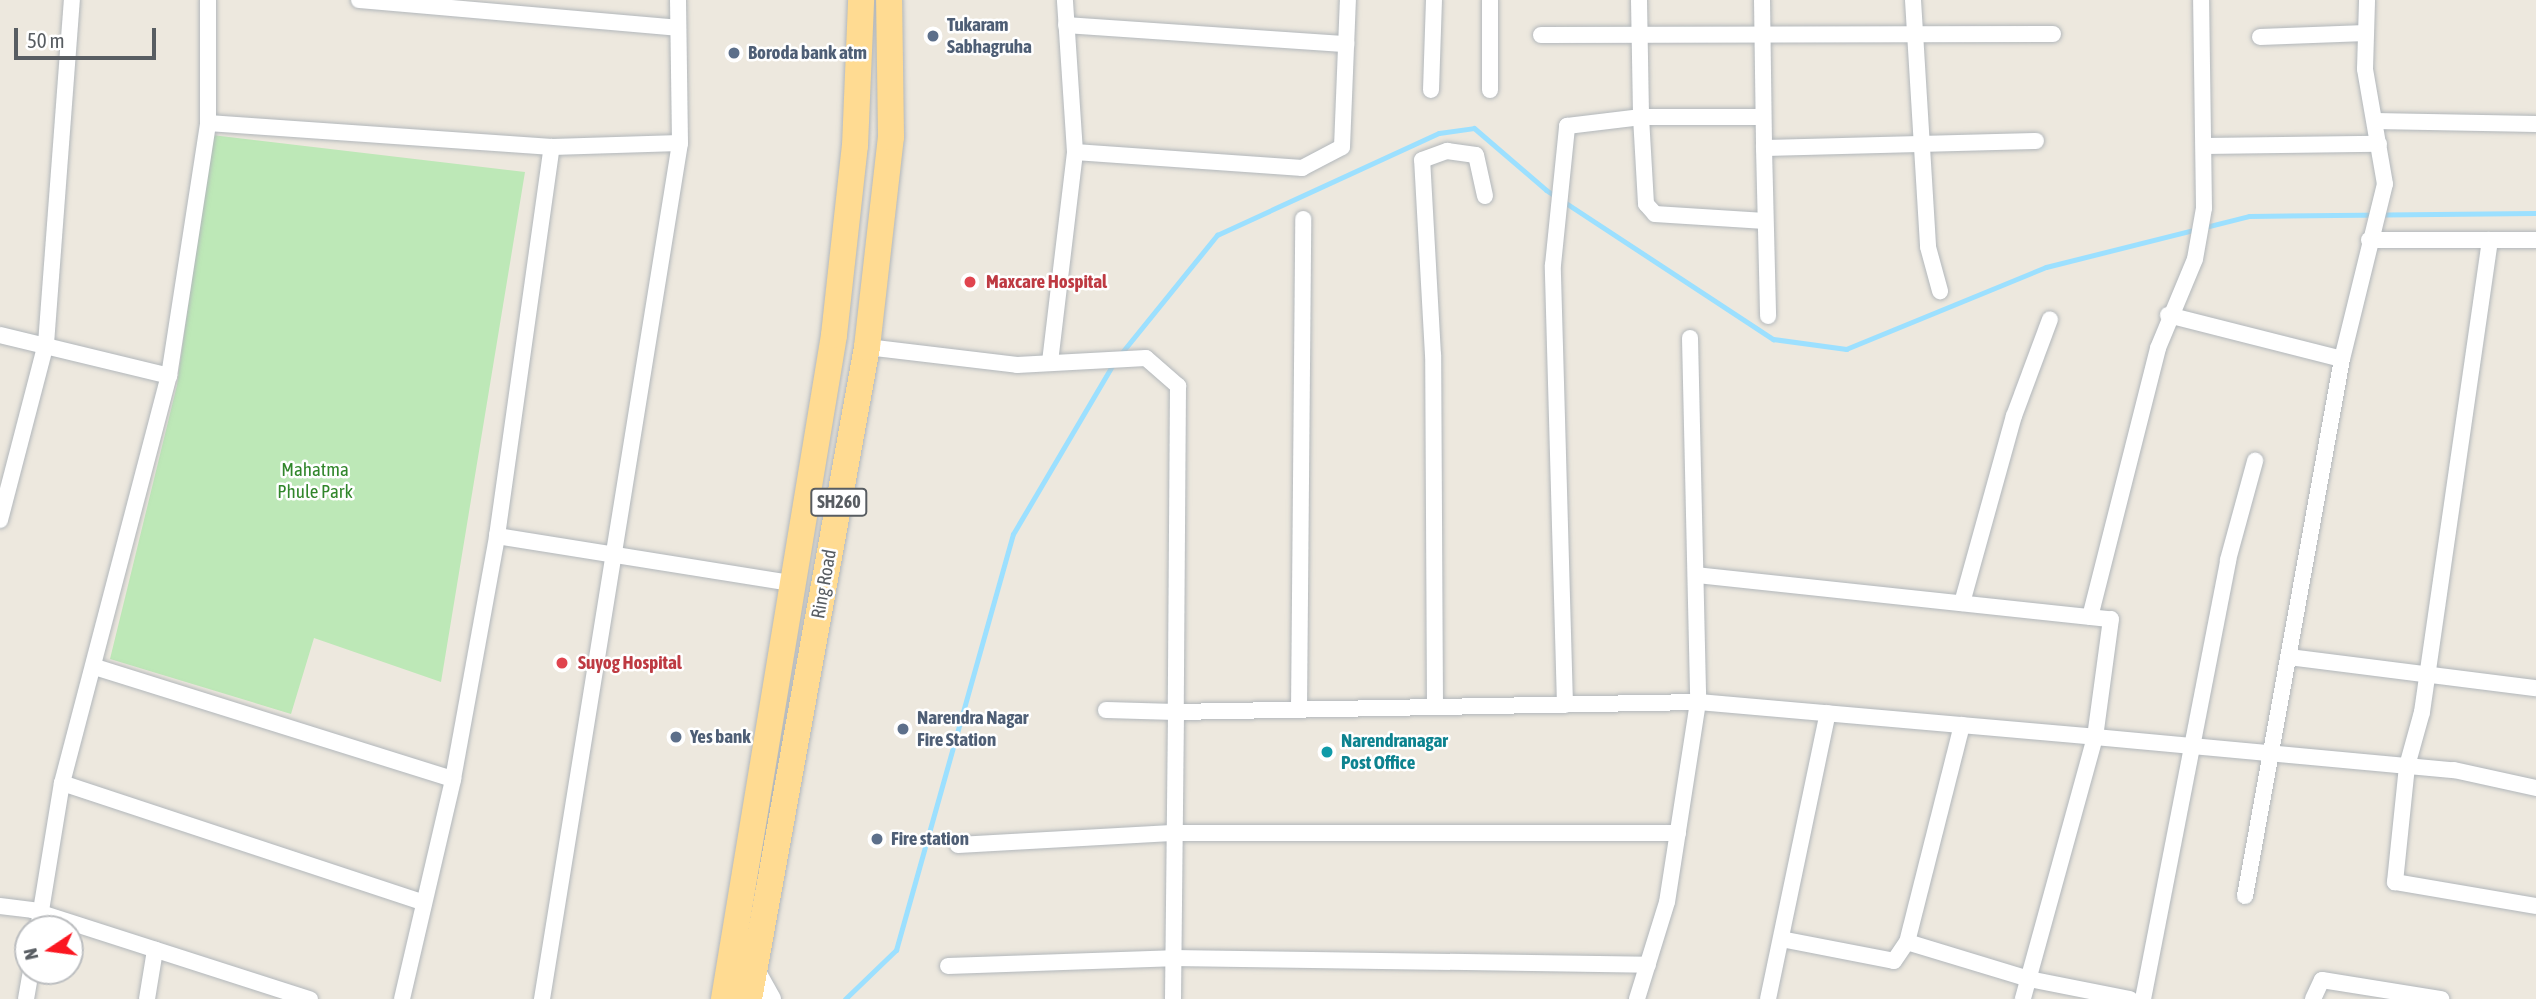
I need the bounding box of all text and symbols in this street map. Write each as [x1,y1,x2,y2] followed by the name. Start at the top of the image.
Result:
[18,14,159,58] scale bar
[947,14,1032,58] place label: Tukaram Sabhagruha
[27,28,65,52] text: 50 m
[925,28,941,44] marker: Tukaram Sabhagruha
[748,42,867,64] place label: Boroda bank atm
[726,45,742,61] marker: Boroda bank atm
[986,271,1107,293] place label: Maxcare Hospital
[960,272,980,292] marker: Maxcare Hospital
[277,459,353,503] park label: Mahatma Phule Park
[809,488,869,516] road number: SH260
[807,547,841,621] street label: Ring Road
[578,652,682,674] place label: Suyog Hospital
[552,653,572,673] marker: Suyog Hospital
[917,707,1028,751] place label: Narendra Nagar Fire Station
[895,721,911,737] marker: Narendra Nagar Fire Station
[690,726,751,748] place label: Yes bank
[668,729,684,745] marker: Yes bank
[1341,730,1448,774] place label: Narendranagar Post Office
[1319,744,1335,760] marker: Narendranagar Post Office
[891,828,969,850] place label: Fire station
[869,831,885,847] marker: Fire station
[14,915,84,985] north arrow
[19,946,42,962] text: N

